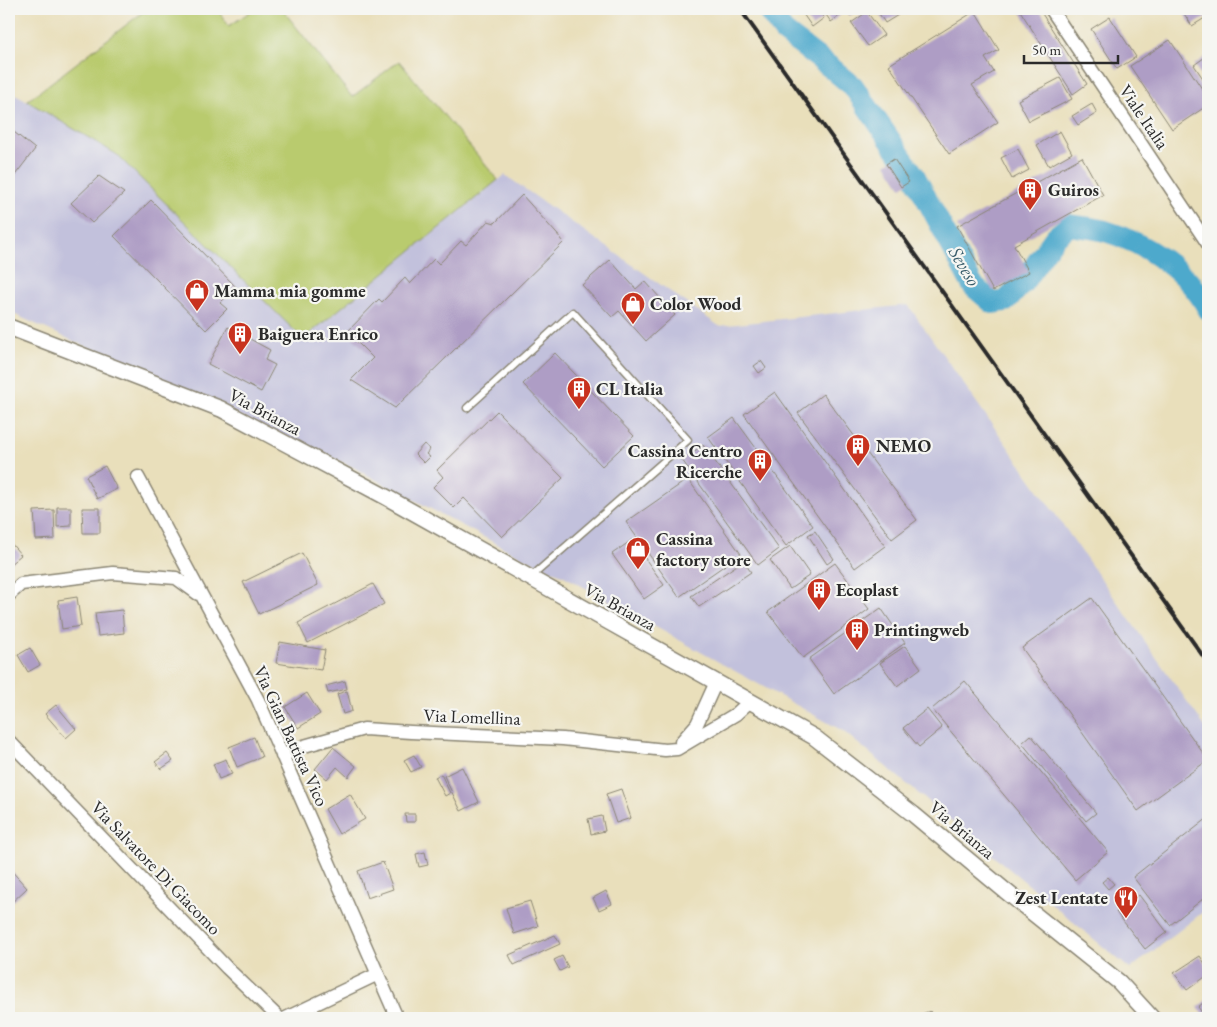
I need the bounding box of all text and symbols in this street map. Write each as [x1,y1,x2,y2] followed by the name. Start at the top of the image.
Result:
[1024,32,1118,64] scale bar
[1032,40,1061,59] text: 50 m
[1114,80,1175,154] street label: Viale Italia
[1017,177,1043,211] building icon: Guiros
[1048,178,1099,201] place label: Guiros
[943,241,986,291] water label: Seveso
[184,278,210,312] shop icon: Mamma mia gomme
[214,279,366,302] place label: Mamma mia gomme
[620,291,646,325] shop icon: Color Wood
[650,292,742,315] place label: Color Wood
[227,321,253,355] building icon: Baiguera Enrico
[258,322,378,345] place label: Baiguera Enrico
[566,376,592,410] building icon: CL Italia
[596,377,663,400] place label: CL Italia
[225,383,306,441] street label: Via Brianza
[845,433,871,467] building icon: NEMO
[876,434,931,457] place label: NEMO
[628,439,742,483] place label: Cassina Centro Ricerche
[747,448,773,482] building icon: Cassina Centro Ricerche
[656,527,751,571] place label: Cassina factory store
[625,536,651,570] shop icon: Cassina factory store
[580,577,661,636] street label: Via Brianza
[806,577,832,611] building icon: Ecoplast
[836,578,899,601] place label: Ecoplast
[844,617,870,651] building icon: Printingweb
[874,618,969,641] place label: Printingweb
[249,662,334,810] street label: Via Gian Battista Vico
[423,703,522,730] street label: Via Lomellina
[86,796,226,940] street label: Via Salvatore Di Giacomo
[925,796,1000,864] street label: Via Brianza
[1113,885,1139,919] restaurant icon: Zest Lentate
[1015,886,1108,909] place label: Zest Lentate

